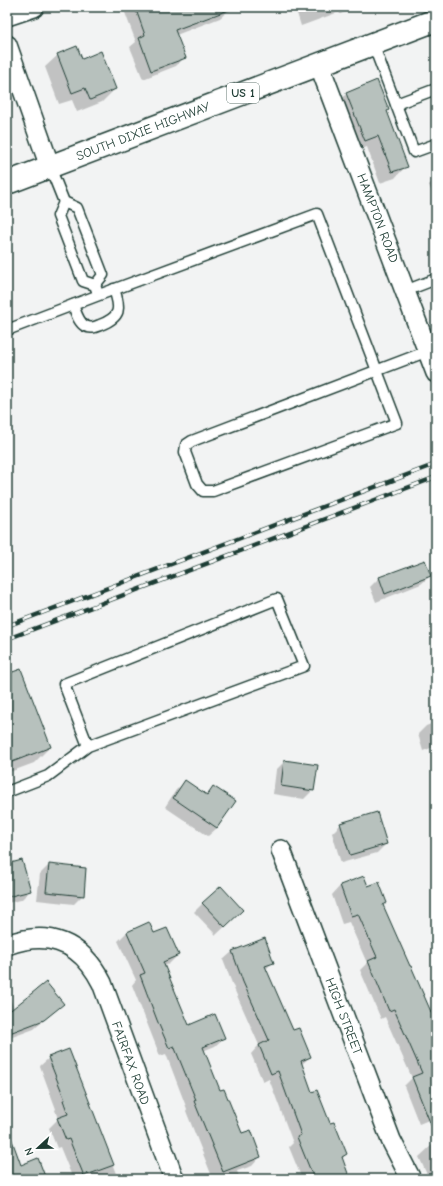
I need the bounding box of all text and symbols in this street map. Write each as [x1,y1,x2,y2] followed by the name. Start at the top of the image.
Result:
[227,83,259,103] road number: US 1
[74,98,212,163] street label: SOUTH DIXIE HIGHWAY
[354,171,402,265] street label: HAMPTON ROAD
[322,975,366,1057] street label: HIGH STREET
[109,1019,153,1107] street label: FAIRFAX ROAD
[18,1128,58,1168] north arrow
[22,1146,37,1157] text: N

